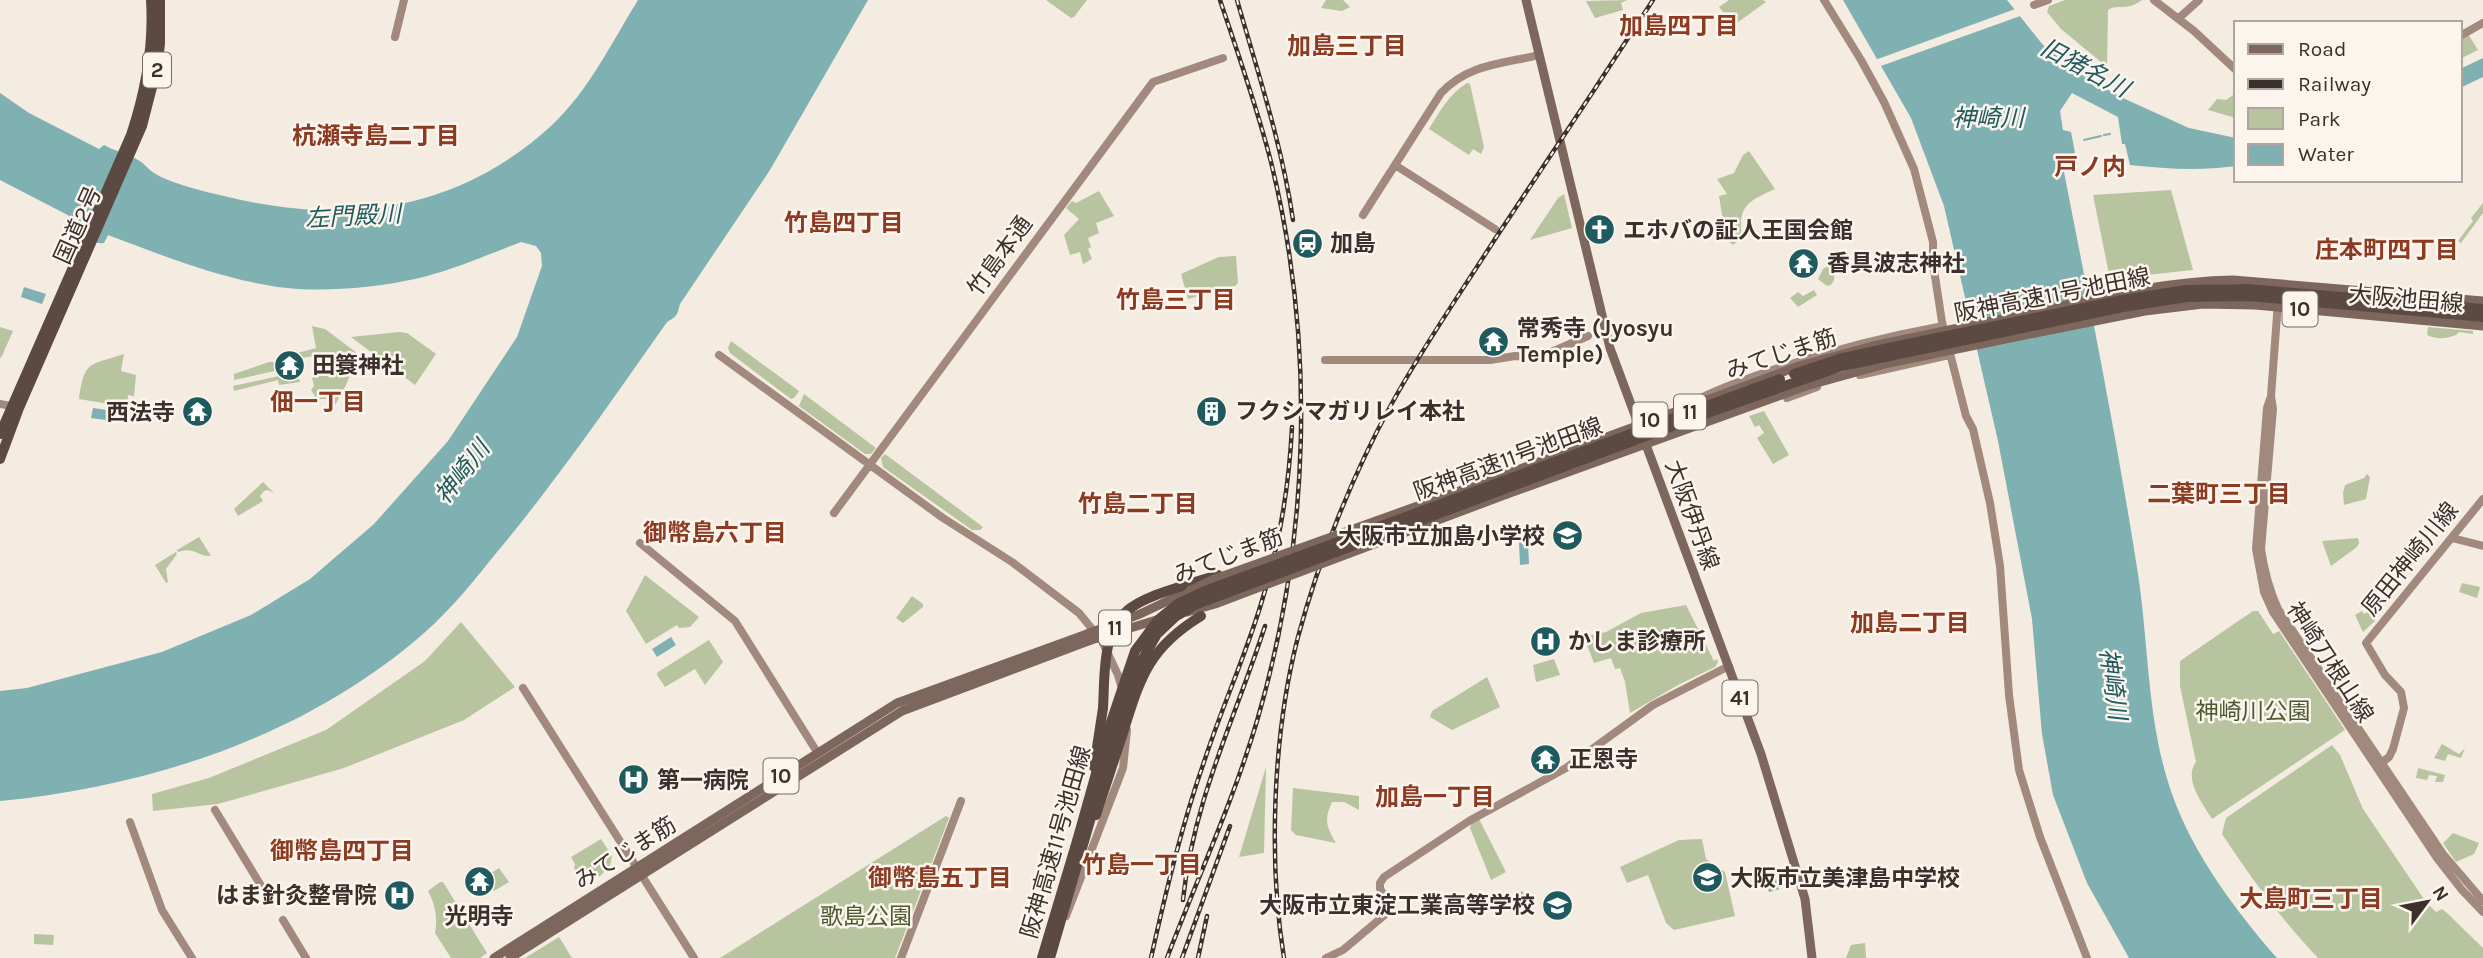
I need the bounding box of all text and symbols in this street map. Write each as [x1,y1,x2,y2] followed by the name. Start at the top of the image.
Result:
[1619,12,1739,40] district label: 加島四丁目
[2234,21,2462,182] legend
[1287,32,1407,60] district label: 加島三丁目
[2036,33,2137,104] water label: 旧猪名川
[2298,37,2346,61] text: Road
[143,52,171,88] road number: 2
[2298,72,2371,96] text: Railway
[1952,104,2027,132] water label: 神崎川
[2298,107,2341,131] text: Park
[292,122,460,150] district label: 杭瀬寺島二丁目
[2298,142,2354,166] text: Water
[2054,153,2126,181] district label: 戸ノ内
[49,182,107,268] street label: 国道2号
[304,199,405,232] water label: 左門殿川
[784,209,904,237] district label: 竹島四丁目
[962,211,1038,301] street label: 竹島本通
[1583,213,1617,247] church icon: エホバの証人王国会館
[1623,217,1853,244] place label: エホバの証人王国会館
[1290,226,1324,260] station icon: 加島
[1330,230,1376,257] place label: 加島
[2315,236,2459,264] district label: 庄本町四丁目
[1787,246,1821,280] temple icon: 香具波志神社
[1827,250,1965,277] place label: 香具波志神社
[1952,263,2152,327] street label: 阪神高速11号池田線
[2348,281,2464,317] street label: 大阪池田線
[1116,286,1236,314] district label: 竹島三丁目
[2282,292,2318,326] road number: 10
[1517,315,1674,368] place label: 常秀寺 (Jyosyu Temple)
[1722,323,1840,385] street label: みてじま筋
[1477,324,1511,358] temple icon: 常秀寺 (Jyosyu Temple)
[272,348,306,382] temple icon: 田簑神社
[312,352,404,379] place label: 田簑神社
[270,388,366,416] district label: 佃一丁目
[1195,394,1229,428] building icon: フクシマガリレイ本社
[1674,394,1706,430] road number: 11
[181,395,215,429] temple icon: 西法寺
[1235,398,1465,425] place label: フクシマガリレイ本社
[106,399,175,426] place label: 西法寺
[1632,402,1668,438] road number: 10
[1410,412,1606,506] street label: 阪神高速11号池田線
[429,433,497,509] water label: 神崎川
[1660,456,1724,574] street label: 大阪伊丹線
[2147,480,2291,508] district label: 二葉町三丁目
[1078,490,1198,518] district label: 竹島二丁目
[2356,497,2464,621] street label: 原田神崎川線
[643,519,787,547] district label: 御幣島六丁目
[1551,519,1585,553] school or university icon: 大阪市立加島小学校
[1169,523,1287,589] street label: みてじま筋
[1338,523,1545,550] place label: 大阪市立加島小学校
[2281,597,2379,727] street label: 神崎刀根山線
[1850,609,1970,637] district label: 加島二丁目
[1099,610,1131,646] road number: 11
[1528,624,1562,658] hospital icon: かしま診療所
[1568,628,1706,655] place label: かしま診療所
[2094,646,2132,725] water label: 神崎川
[1722,680,1758,716] road number: 41
[2196,698,2311,725] park label: 神崎川公園
[1529,742,1563,776] temple icon: 正恩寺
[1016,743,1096,941] street label: 阪神高速11号池田線
[1569,746,1638,773] place label: 正恩寺
[764,758,798,794] road number: 10
[617,763,651,797] hospital icon: 第一病院
[657,767,749,794] place label: 第一病院
[1375,783,1495,811] district label: 加島一丁目
[569,811,681,895] street label: みてじま筋
[270,837,414,865] district label: 御幣島四丁目
[1082,851,1202,879] district label: 竹島一丁目
[1690,861,1724,895] school or university icon: 大阪市立美津島中学校
[868,864,1012,892] district label: 御幣島五丁目
[462,865,496,899] temple icon: 光明寺
[1730,865,1960,892] place label: 大阪市立美津島中学校
[2392,867,2462,937] north arrow
[383,878,417,912] hospital icon: はま針灸整骨院
[216,882,377,909] place label: はま針灸整骨院
[2428,882,2454,905] text: N
[2239,885,2383,913] district label: 大島町三丁目
[1541,888,1575,922] school or university icon: 大阪市立東淀工業高等学校
[1259,892,1535,919] place label: 大阪市立東淀工業高等学校
[445,903,514,930] place label: 光明寺
[820,903,912,930] park label: 歌島公園

